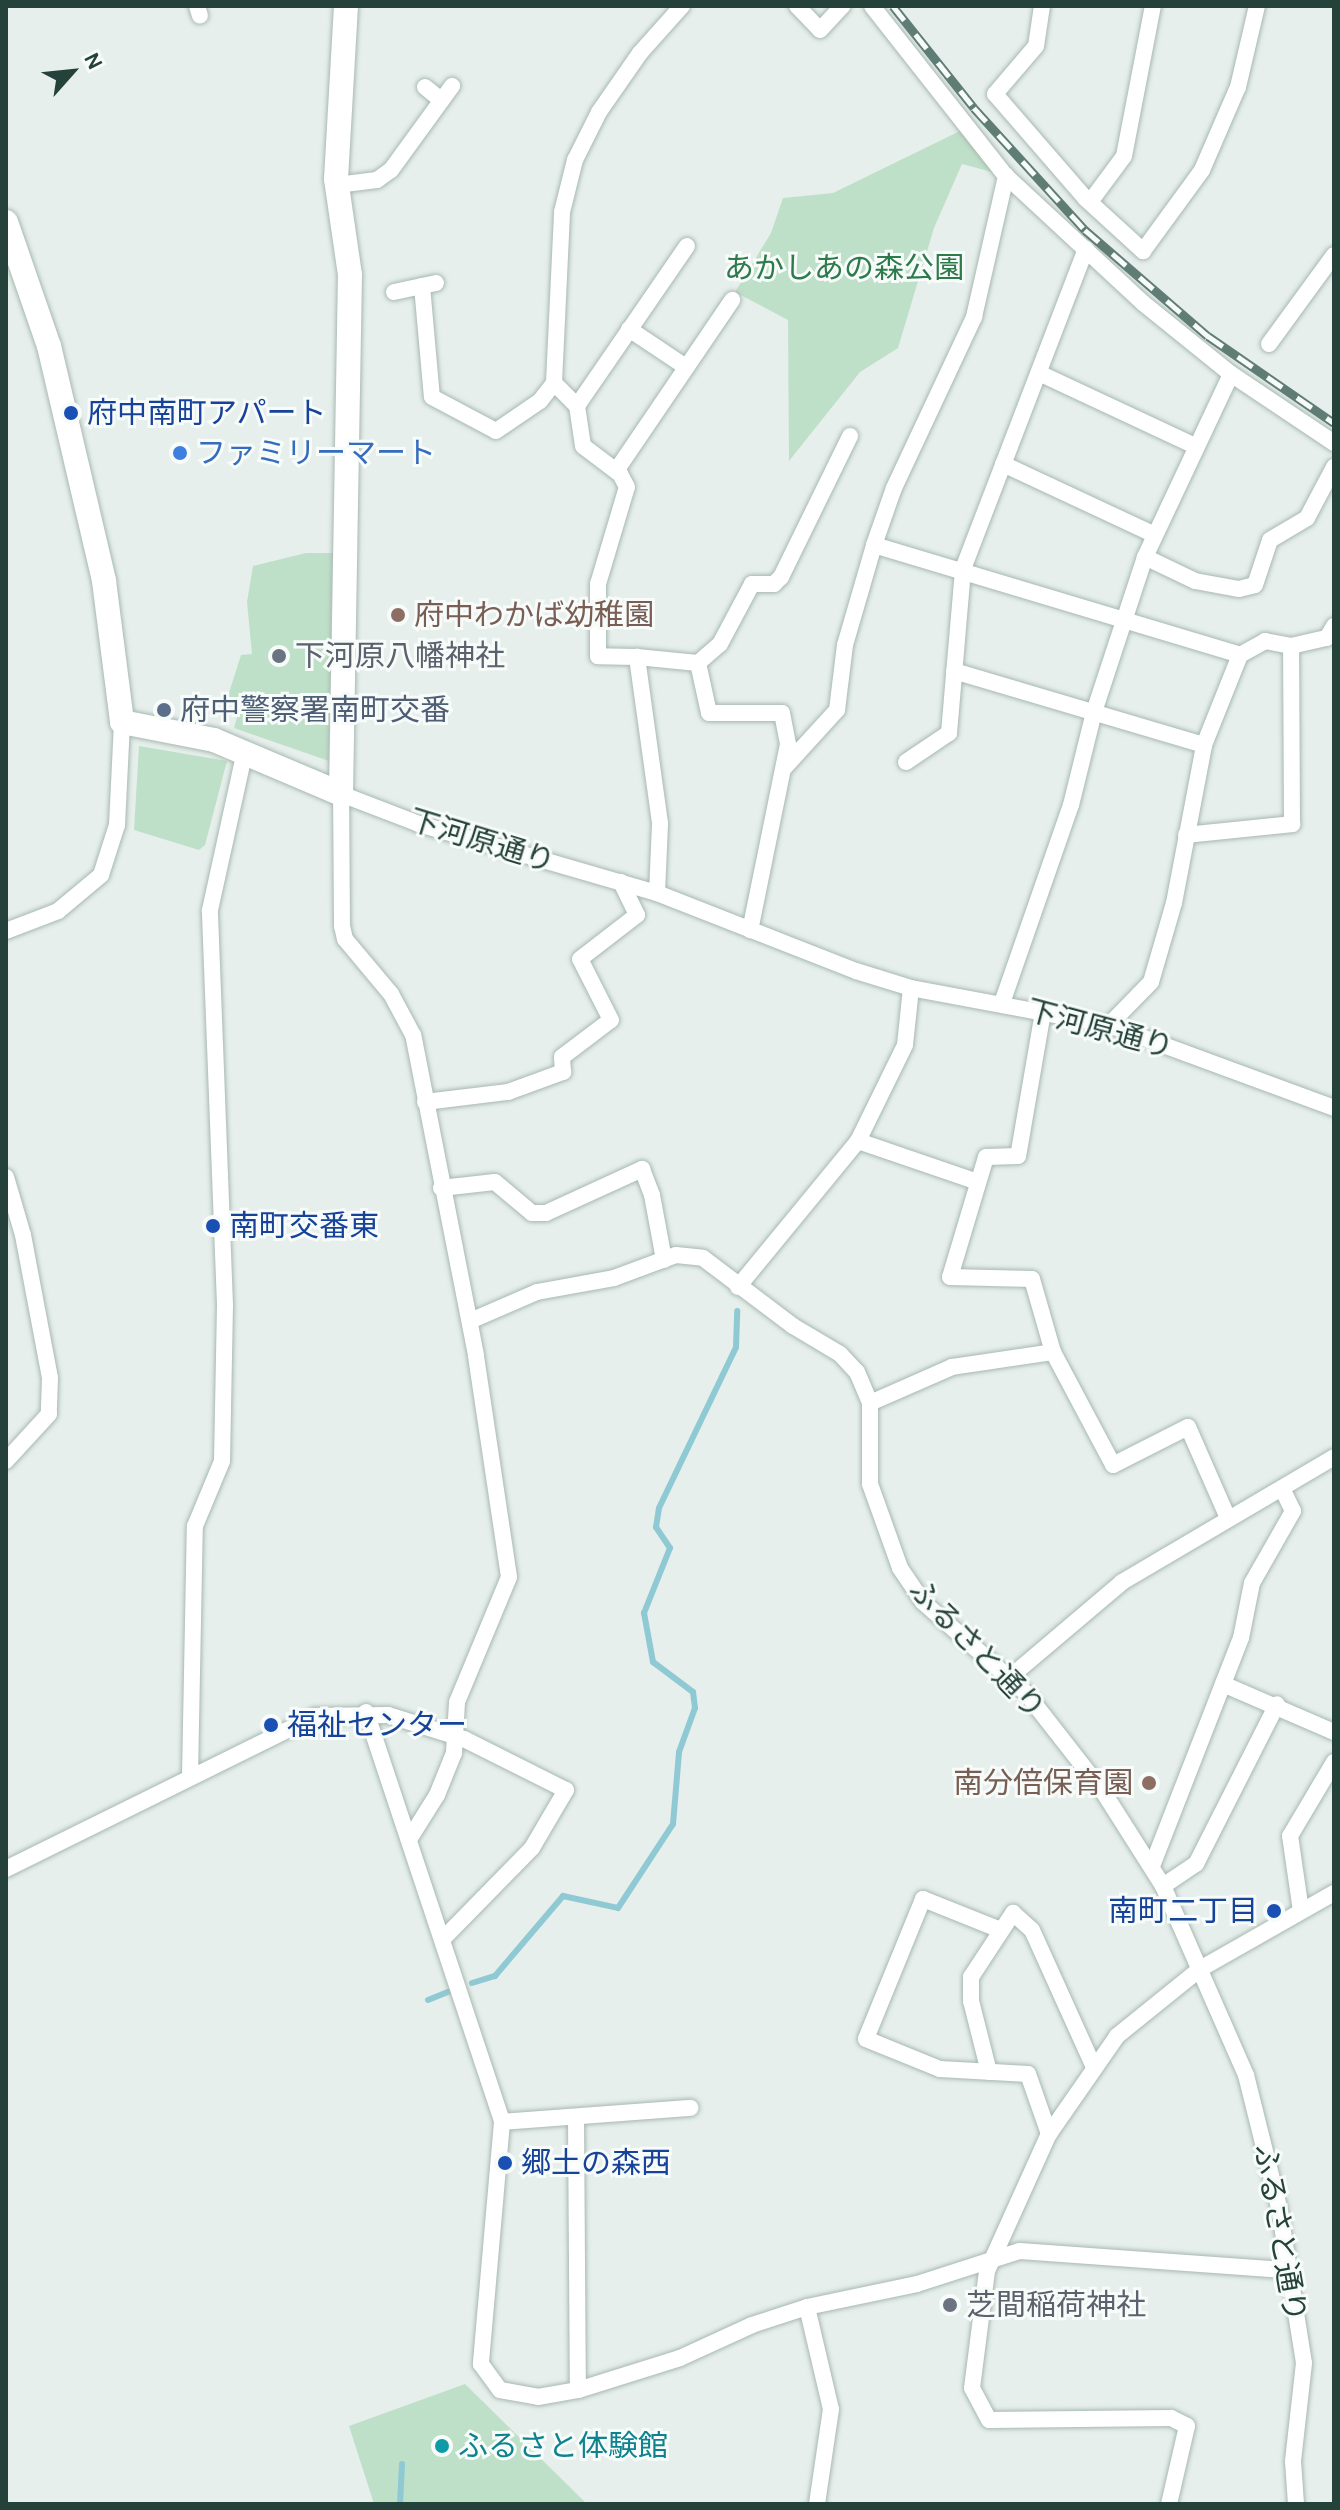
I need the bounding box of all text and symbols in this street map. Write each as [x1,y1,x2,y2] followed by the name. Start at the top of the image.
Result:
[32,32,112,112] north arrow
[78,48,109,74] text: N
[724,250,964,286] park label: あかしあの森公園
[87,395,327,431] place label: 府中南町アパート
[62,404,80,422] marker: 府中南町アパート
[196,435,436,471] place label: ファミリーマート
[171,444,189,462] marker: ファミリーマート
[414,597,654,633] place label: 府中わかば幼稚園
[389,606,407,624] marker: 府中わかば幼稚園
[295,638,505,674] place label: 下河原八幡神社
[270,647,288,665] marker: 下河原八幡神社
[180,692,450,728] place label: 府中警察署南町交番
[155,701,173,719] marker: 府中警察署南町交番
[405,802,559,880] street label: 下河原通り
[1023,992,1177,1066] street label: 下河原通り
[229,1208,379,1244] place label: 南町交番東
[204,1217,222,1235] marker: 南町交番東
[902,1572,1052,1726] street label: ふるさと通り
[287,1707,467,1743] place label: 福祉センター
[262,1716,280,1734] marker: 福祉センター
[953,1765,1133,1801] place label: 南分倍保育園
[1140,1774,1158,1792] marker: 南分倍保育園
[1108,1893,1258,1929] place label: 南町二丁目
[1265,1902,1283,1920] marker: 南町二丁目
[1247,2141,1313,2325] street label: ふるさと通り
[521,2145,671,2181] place label: 郷土の森西
[496,2154,514,2172] marker: 郷土の森西
[966,2287,1146,2323] place label: 芝間稲荷神社
[941,2296,959,2314] marker: 芝間稲荷神社
[458,2428,668,2464] place label: ふるさと体験館
[433,2437,451,2455] marker: ふるさと体験館

